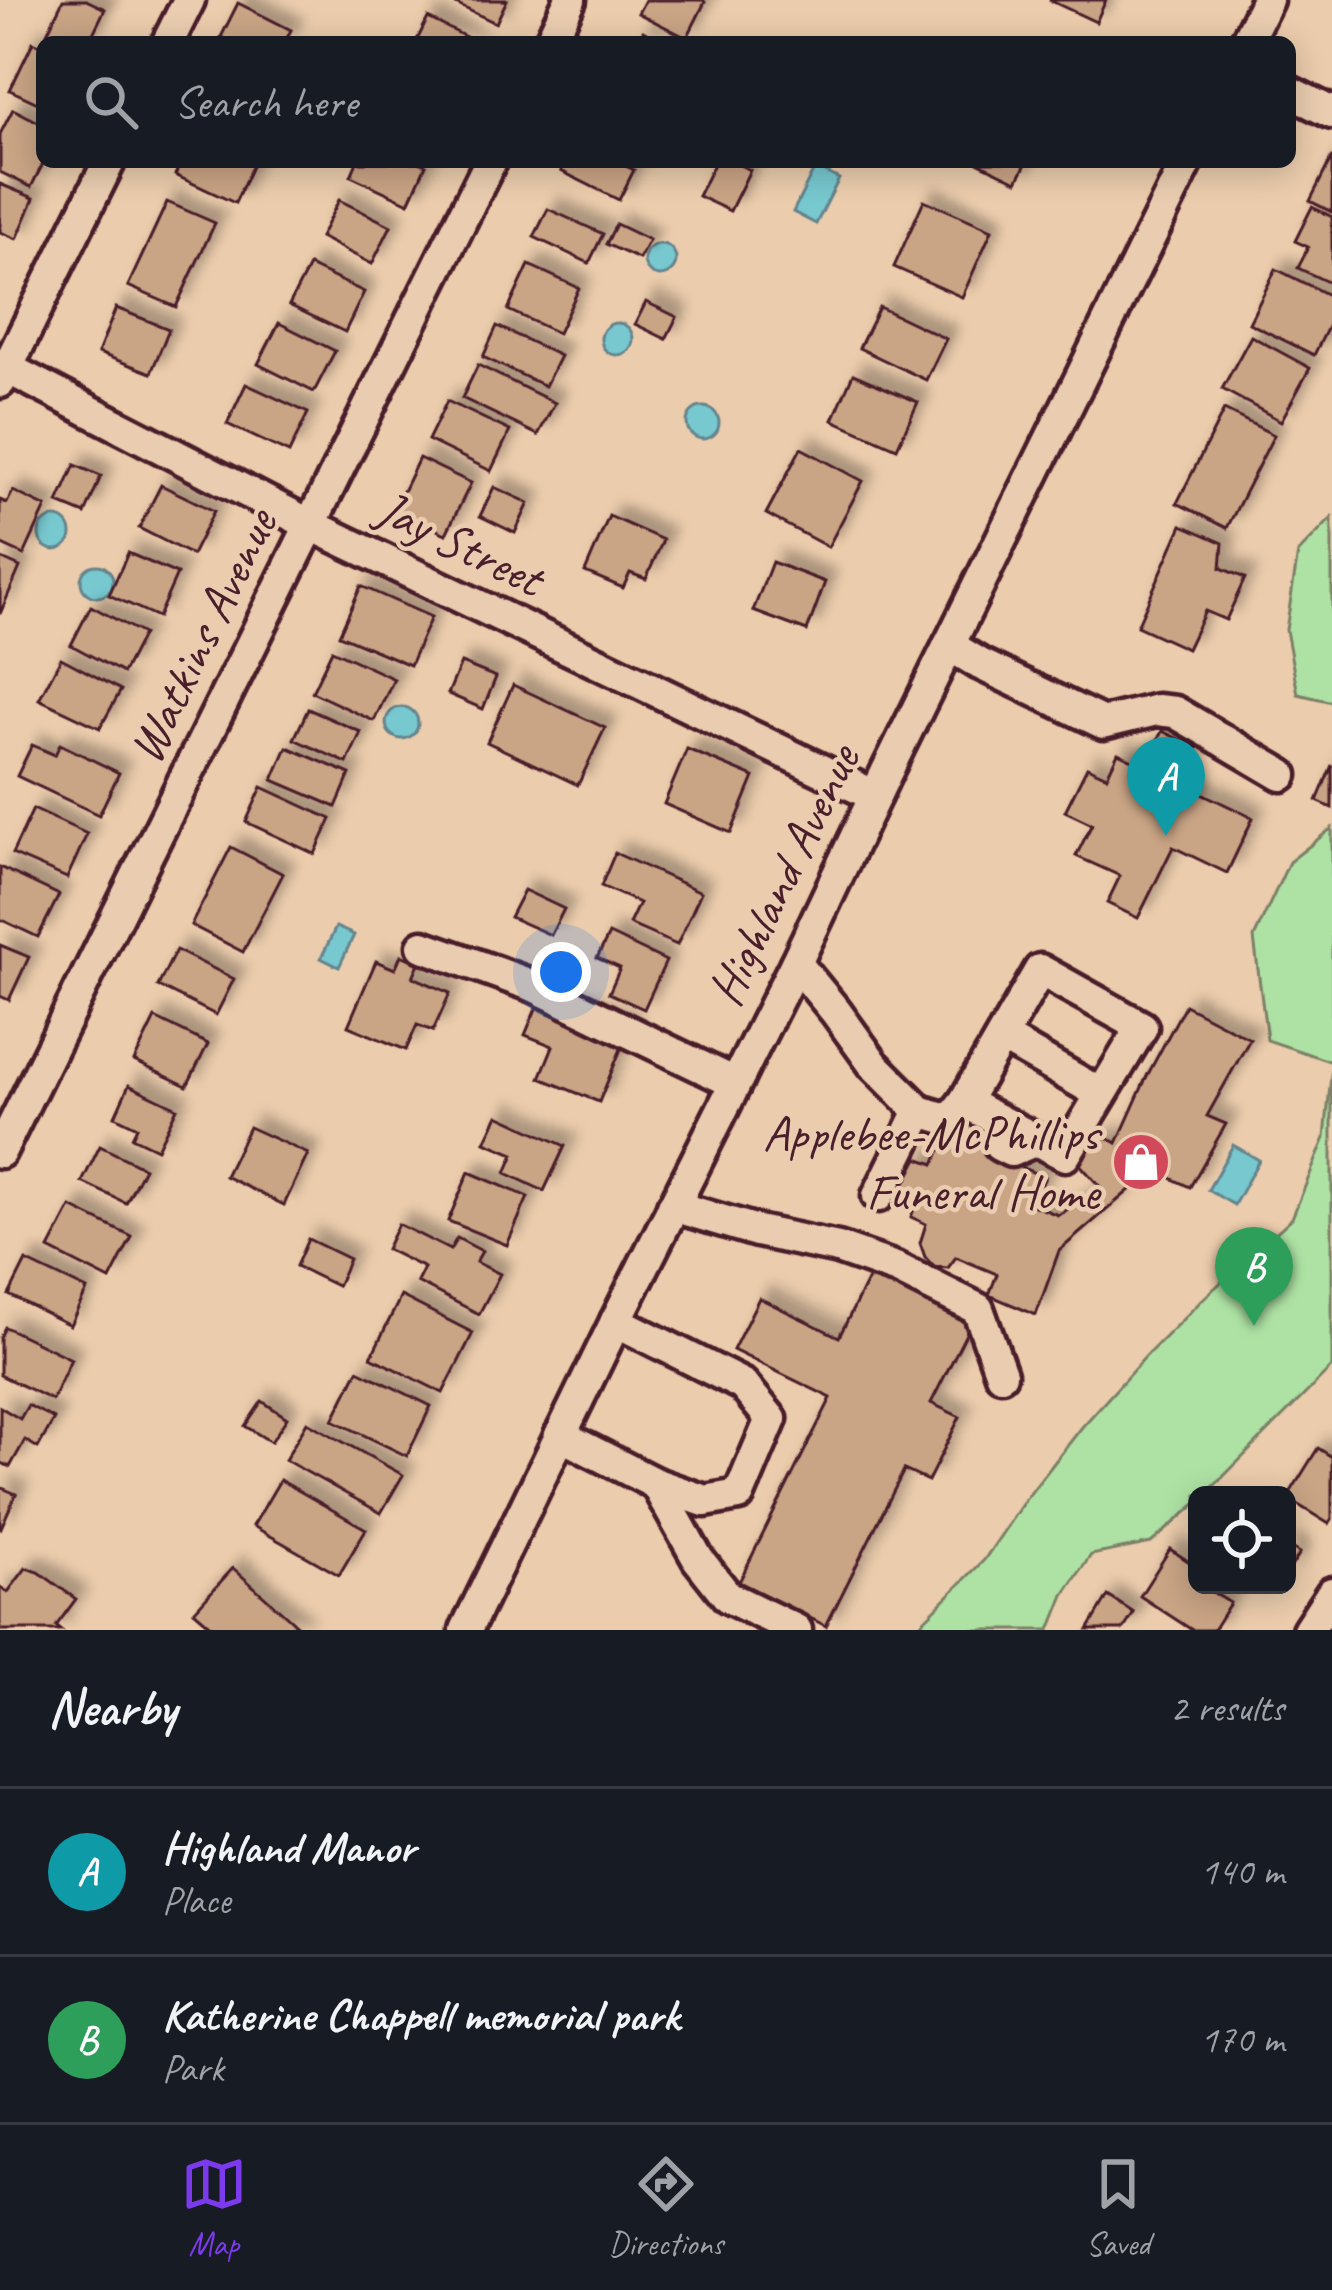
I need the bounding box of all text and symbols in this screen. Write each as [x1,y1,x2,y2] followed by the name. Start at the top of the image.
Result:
[36,36,1296,168] search box
[78,69,144,135] icon: search
[174,74,357,131] text: Search here
[364,474,558,613] street label: Jay Street
[113,496,292,773] street label: Watkins Avenue
[693,731,875,1015] street label: Highland Avenue
[1127,737,1205,836] pin: A
[531,942,591,1002] your location
[763,1101,1104,1224] place label: Applebee-McPhillips Funeral Home
[1110,1131,1172,1193] shop icon: Applebee-McPhillips Funeral Home
[1215,1227,1293,1326] pin: B
[1188,1486,1296,1594] map controls
[1188,1486,1296,1594] button: locate
[48,1676,176,1740] text: Nearby
[1170,1684,1284,1733] text: 2 results
[162,1819,415,1876] text: Highland Manor
[77,1847,97,1896] text: A
[1200,1847,1284,1896] text: 140 m
[162,1876,230,1925] text: Place
[162,1987,679,2044] text: Katherine Chappell memorial park
[77,2015,97,2064] text: B
[1200,2015,1284,2064] text: 170 m
[162,2044,224,2093] text: Park
[181,2151,247,2265] tab: Map
[609,2151,723,2265] tab: Directions
[1085,2151,1151,2265] tab: Saved

